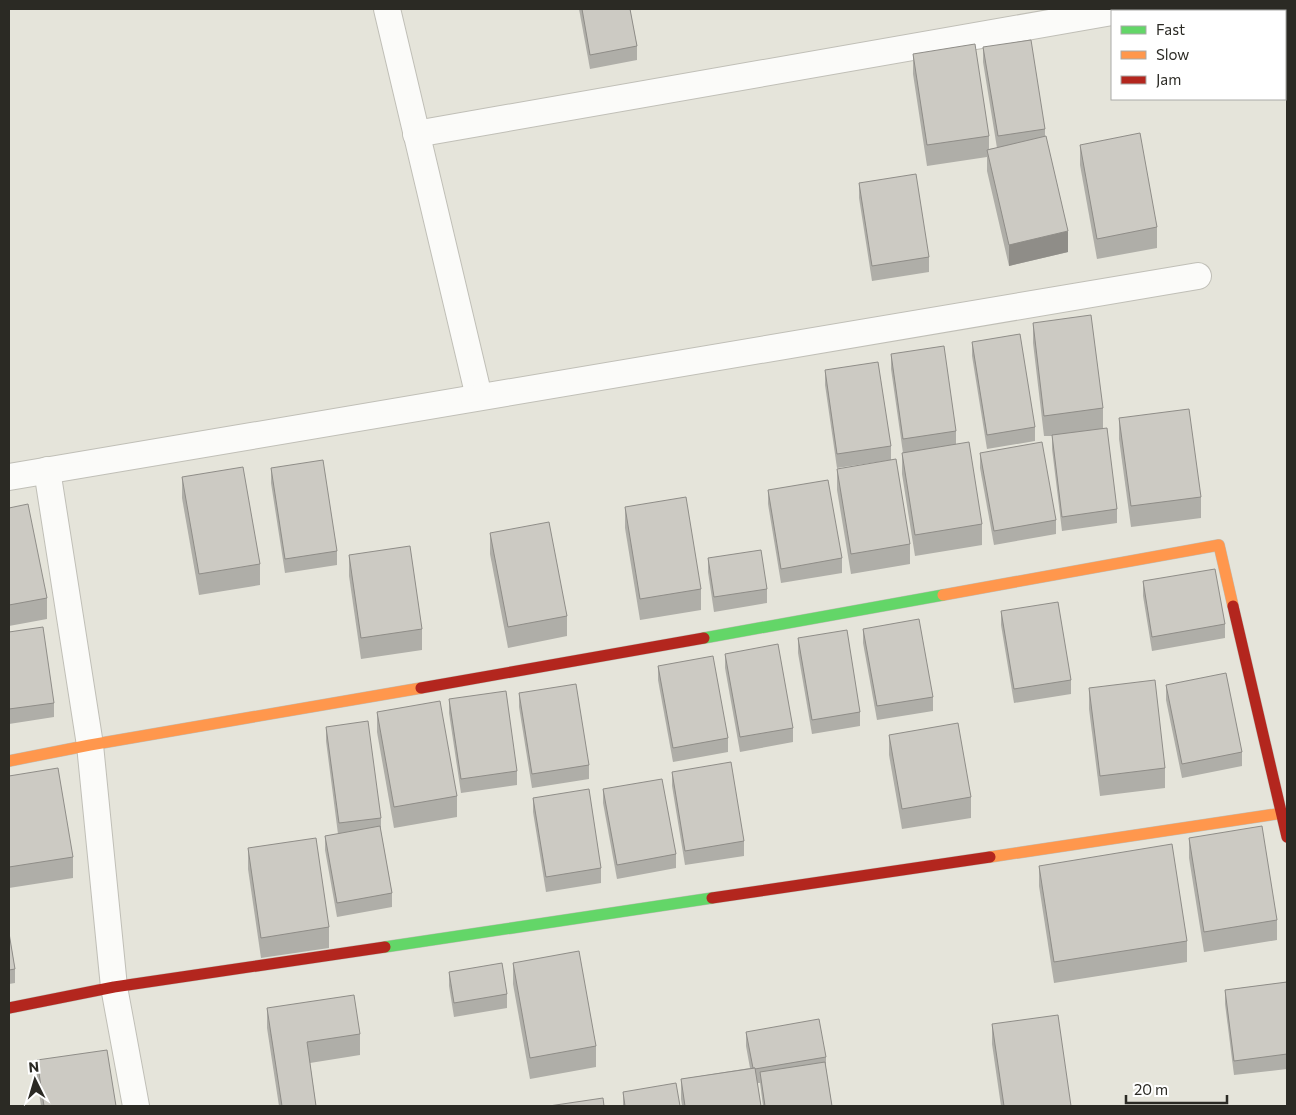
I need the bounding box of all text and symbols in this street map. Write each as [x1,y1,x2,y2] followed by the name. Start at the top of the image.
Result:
[1111,10,1286,100] legend
[1156,20,1185,38] text: Fast
[1156,45,1189,63] text: Slow
[1156,70,1181,88] text: Jam
[10,1055,60,1105] north arrow
[28,1058,40,1075] text: N
[1126,1072,1227,1104] scale bar
[1134,1080,1168,1098] text: 20 m

